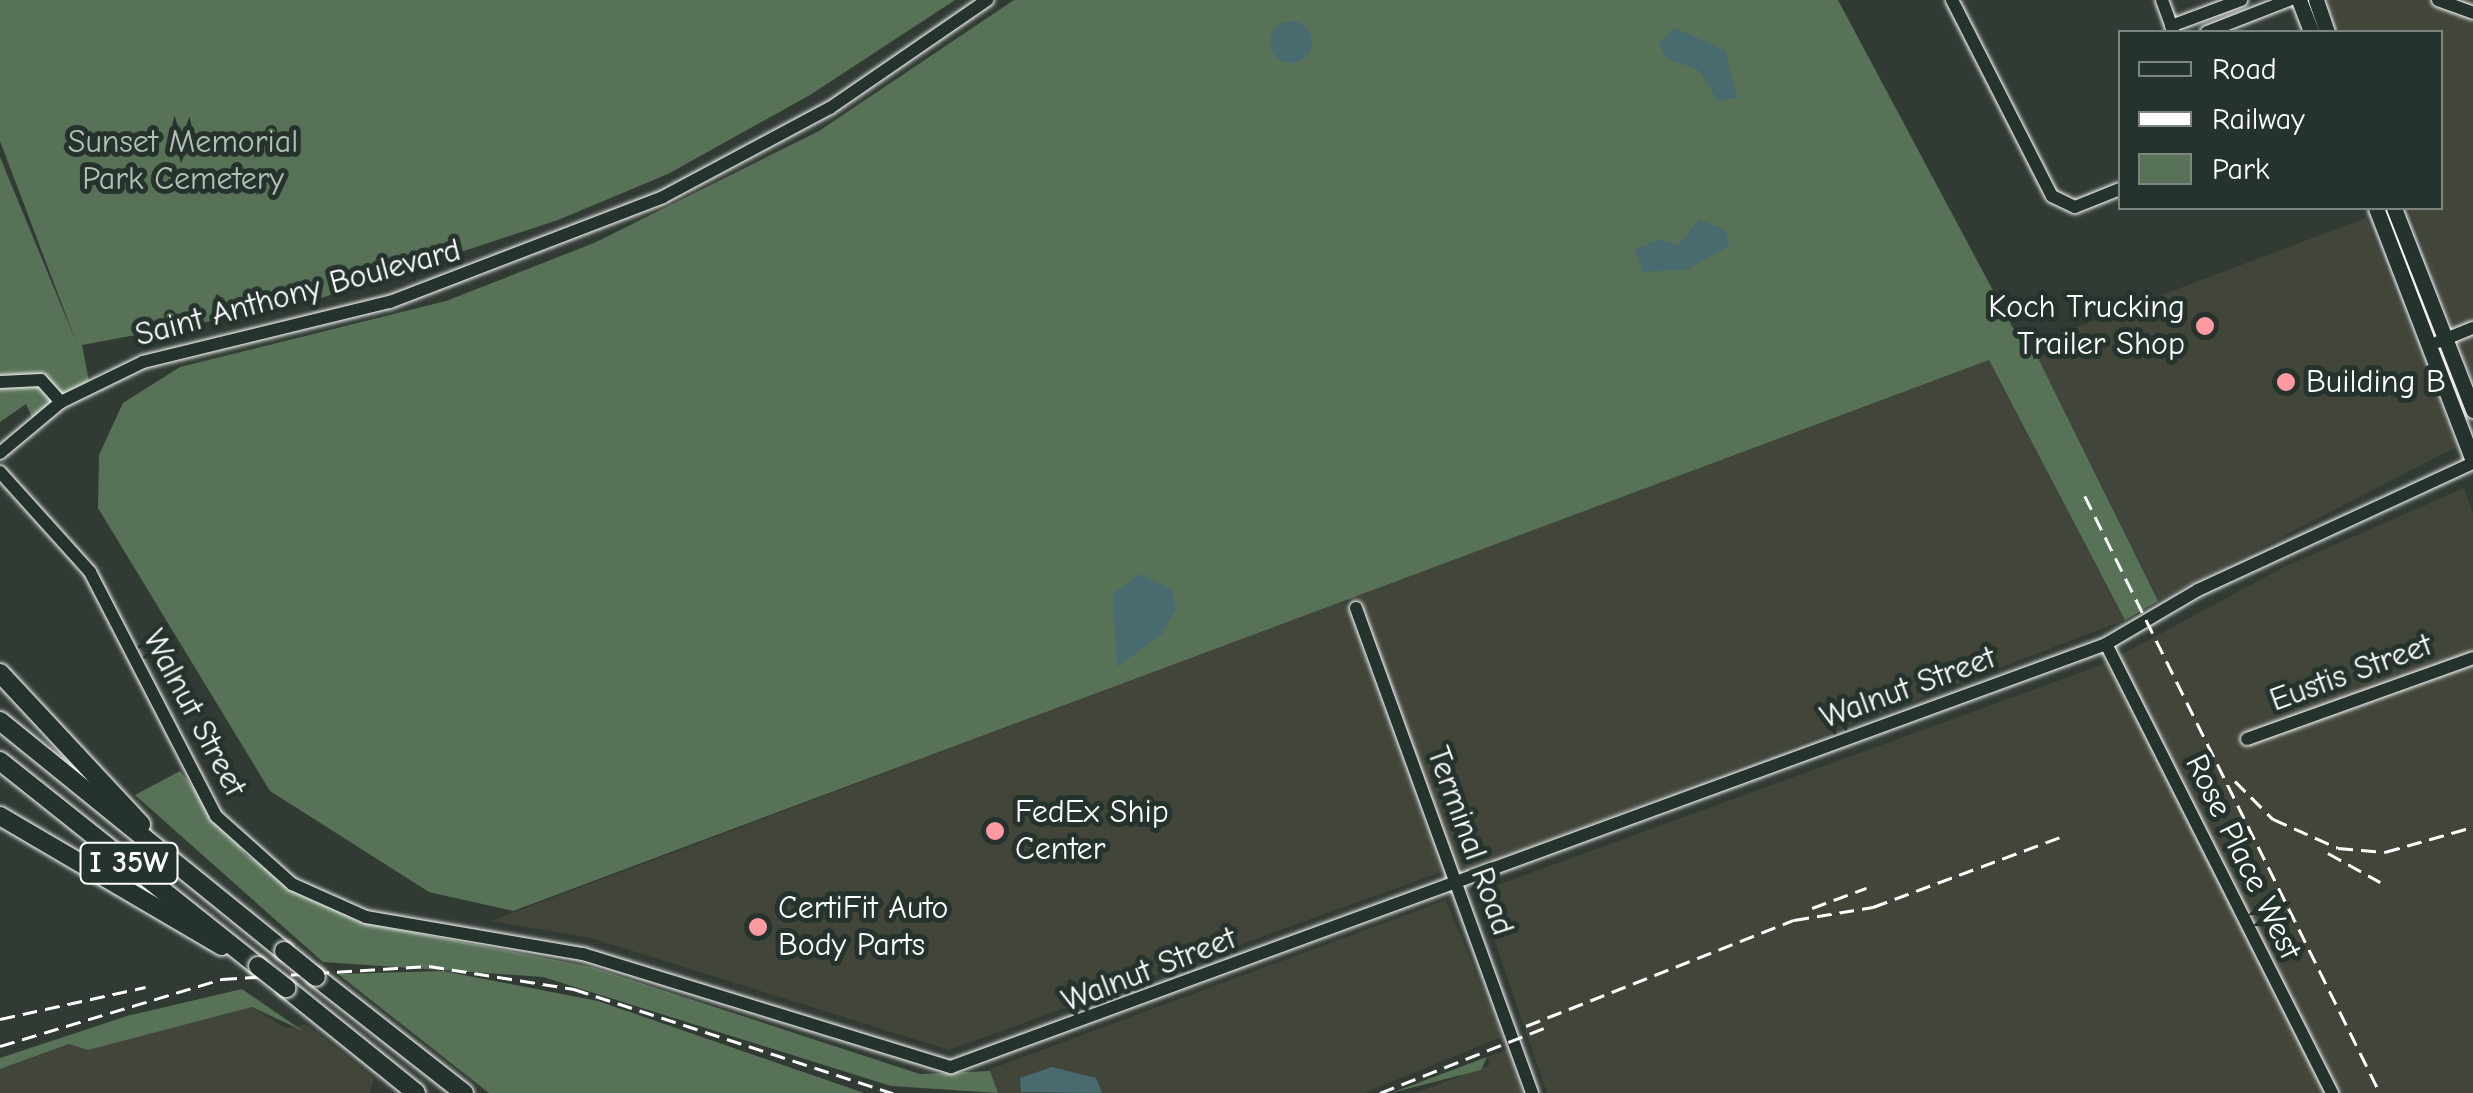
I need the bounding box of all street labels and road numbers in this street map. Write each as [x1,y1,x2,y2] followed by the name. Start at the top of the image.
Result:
[131,231,465,355] street label: Saint Anthony Boulevard
[134,623,254,803] street label: Walnut Street
[2265,626,2437,720] street label: Eustis Street
[1815,639,2001,737] street label: Walnut Street
[1418,742,1522,940] street label: Terminal Road
[2177,748,2309,966] street label: Rose Place West
[79,838,179,888] road number: I 35W
[1057,919,1241,1021] street label: Walnut Street

